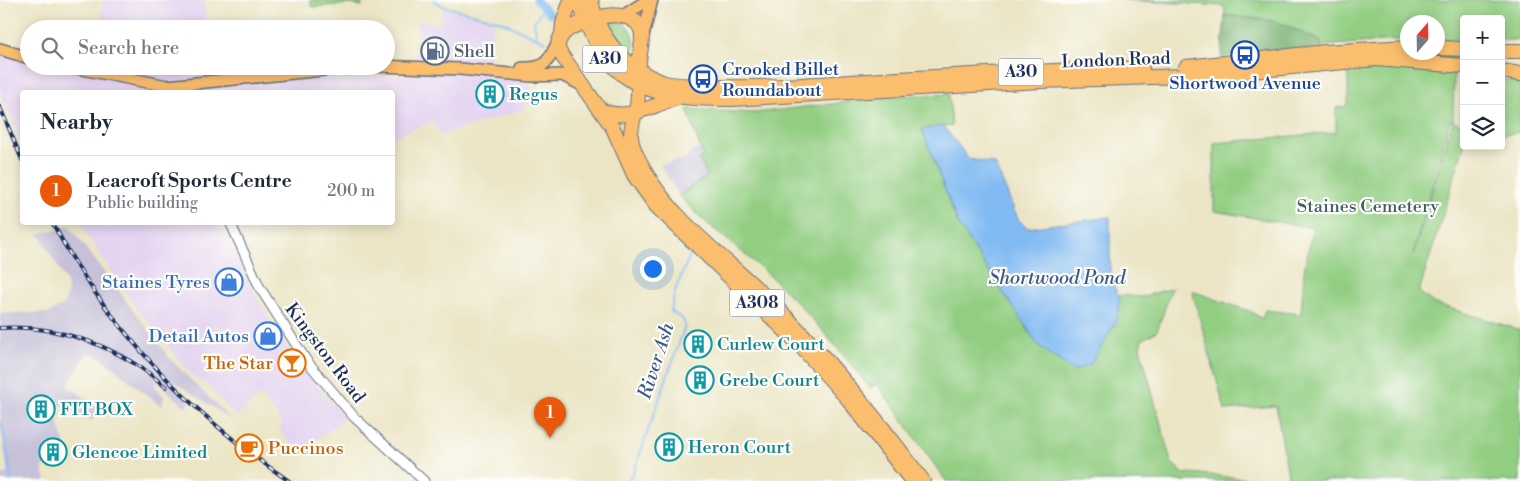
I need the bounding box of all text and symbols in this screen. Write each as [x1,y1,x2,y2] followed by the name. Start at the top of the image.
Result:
[1400,15,1445,60] north arrow
[1460,15,1505,150] map controls
[1460,15,1505,60] button: +
[20,20,395,75] search box
[38,34,66,62] icon: search
[78,36,179,60] text: Search here
[420,36,450,66] fuel station icon: Shell
[454,40,495,63] place label: Shell
[1230,40,1260,70] bus stop icon: Shortwood Avenue
[582,46,628,72] road number: A30
[1061,47,1172,73] street label: London Road
[722,58,840,102] place label: Crooked Billet Roundabout
[998,58,1044,86] road number: A30
[1460,60,1505,105] button: −
[688,64,718,94] bus stop icon: Crooked Billet Roundabout
[1169,72,1321,95] place label: Shortwood Avenue
[475,79,505,109] building icon: Regus
[509,83,558,106] place label: Regus
[1460,105,1505,150] button: layers
[40,110,113,136] text: Nearby
[87,169,292,193] text: Leacroft Sports Centre
[52,181,60,201] text: 1
[327,181,375,201] text: 200 m
[87,193,198,213] text: Public building
[1297,195,1439,218] park label: Staines Cemetery
[640,256,666,282] your location
[989,266,1127,290] water label: Shortwood Pond
[214,267,244,297] shop icon: Staines Tyres
[102,271,210,294] place label: Staines Tyres
[730,290,784,316] road number: A308
[280,298,371,408] street label: Kingston Road
[632,320,680,403] water label: River Ash
[253,321,283,351] shop icon: Detail Autos
[149,325,249,348] place label: Detail Autos
[683,329,713,359] building icon: Curlew Court
[717,333,826,356] place label: Curlew Court
[277,348,307,378] bar icon: The Star
[203,352,273,375] place label: The Star
[685,365,715,395] building icon: Grebe Court
[719,369,820,392] place label: Grebe Court
[26,394,56,424] building icon: FIT BOX
[534,397,566,438] pin: 1
[60,398,134,421] place label: FIT BOX
[654,432,684,462] building icon: Heron Court
[234,433,264,463] cafe icon: Puccinos
[688,436,792,459] place label: Heron Court
[38,437,68,467] building icon: Glencoe Limited
[268,437,344,460] place label: Puccinos
[72,441,208,464] place label: Glencoe Limited

